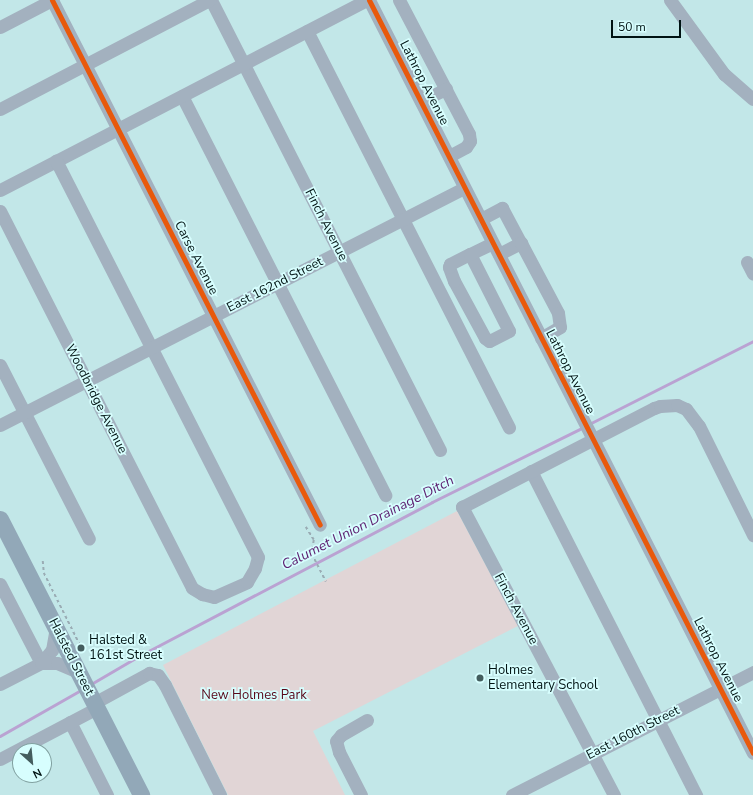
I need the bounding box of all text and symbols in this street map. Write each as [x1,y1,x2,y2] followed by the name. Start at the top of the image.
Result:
[613,12,683,38] scale bar
[618,19,646,35] text: 50 m
[396,38,452,128] street label: Lathrop Avenue
[301,186,351,264] street label: Finch Avenue
[171,218,221,298] street label: Carse Avenue
[224,254,326,316] street label: East 162nd Street
[542,327,598,417] street label: Lathrop Avenue
[62,342,130,456] street label: Woodbridge Avenue
[279,472,457,574] water label: Calumet Union Drainage Ditch
[491,571,541,647] street label: Finch Avenue
[690,615,746,705] street label: Lathrop Avenue
[45,616,97,698] street label: Halsted Street
[89,633,162,664] place label: Halsted & 161st Street
[76,643,86,653] marker: Halsted & 161st Street
[488,663,598,694] place label: Holmes Elementary School
[475,673,485,683] marker: Holmes Elementary School
[201,687,307,703] park label: New Holmes Park
[584,703,682,763] street label: East 160th Street
[12,743,52,783] north arrow
[30,765,44,782] text: N

